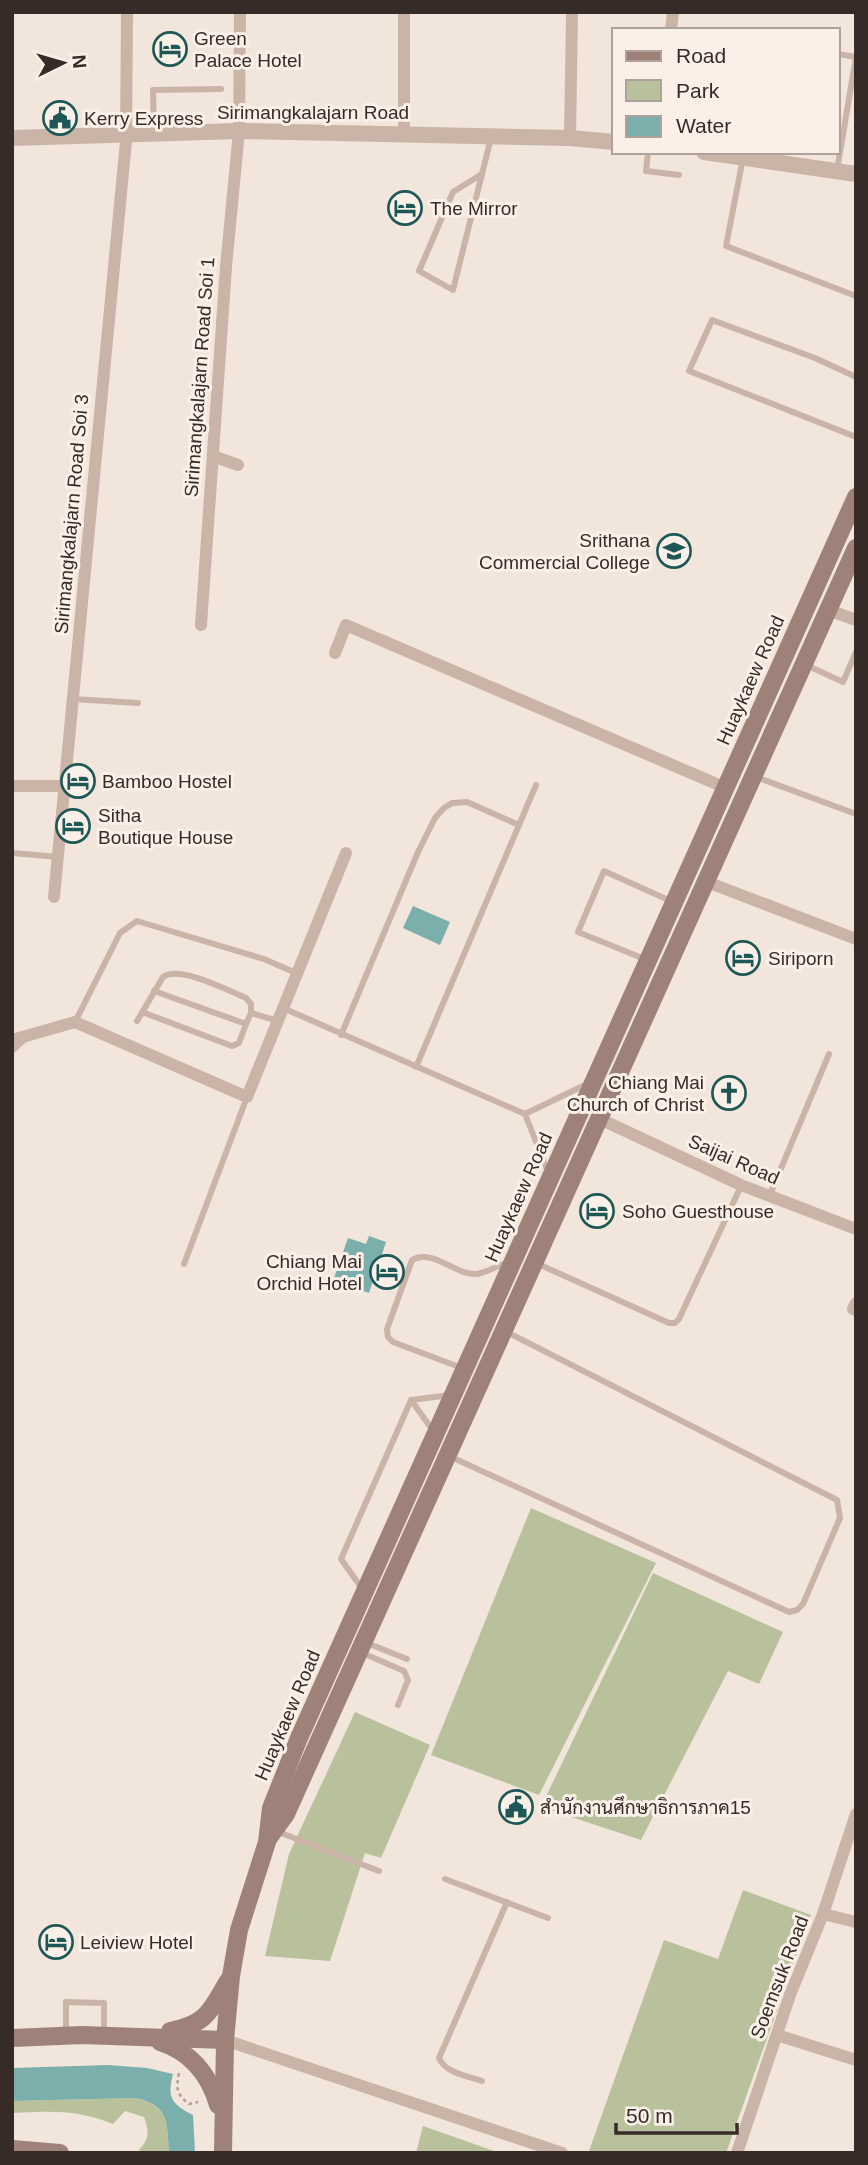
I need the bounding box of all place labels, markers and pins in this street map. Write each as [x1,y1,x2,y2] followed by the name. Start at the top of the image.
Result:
[194,28,302,71] place label: Green Palace Hotel
[151,30,189,68] hotel icon: Green Palace Hotel
[41,99,79,137] public building icon: Kerry Express
[84,108,203,129] place label: Kerry Express
[386,189,424,227] hotel icon: The Mirror
[430,198,518,219] place label: The Mirror
[479,530,650,573] place label: Srithana Commercial College
[655,532,693,570] school or university icon: Srithana Commercial College
[59,762,97,800] hotel icon: Bamboo Hostel
[102,771,232,792] place label: Bamboo Hostel
[98,805,233,848] place label: Sitha Boutique House
[54,807,92,845] hotel icon: Sitha Boutique House
[724,939,762,977] hotel icon: Siriporn
[768,948,833,969] place label: Siriporn
[567,1072,705,1115] place label: Chiang Mai Church of Christ
[710,1074,748,1112] church icon: Chiang Mai Church of Christ
[578,1192,616,1230] hotel icon: Soho Guesthouse
[622,1201,774,1222] place label: Soho Guesthouse
[256,1251,362,1294] place label: Chiang Mai Orchid Hotel
[368,1253,406,1291] hotel icon: Chiang Mai Orchid Hotel
[497,1788,535,1826] public building icon: สำนักงานศึกษาธิการภาค15
[540,1796,751,1818] place label: สำนักงานศึกษาธิการภาค15
[37,1923,75,1961] hotel icon: Leiview Hotel
[80,1932,193,1953] place label: Leiview Hotel

